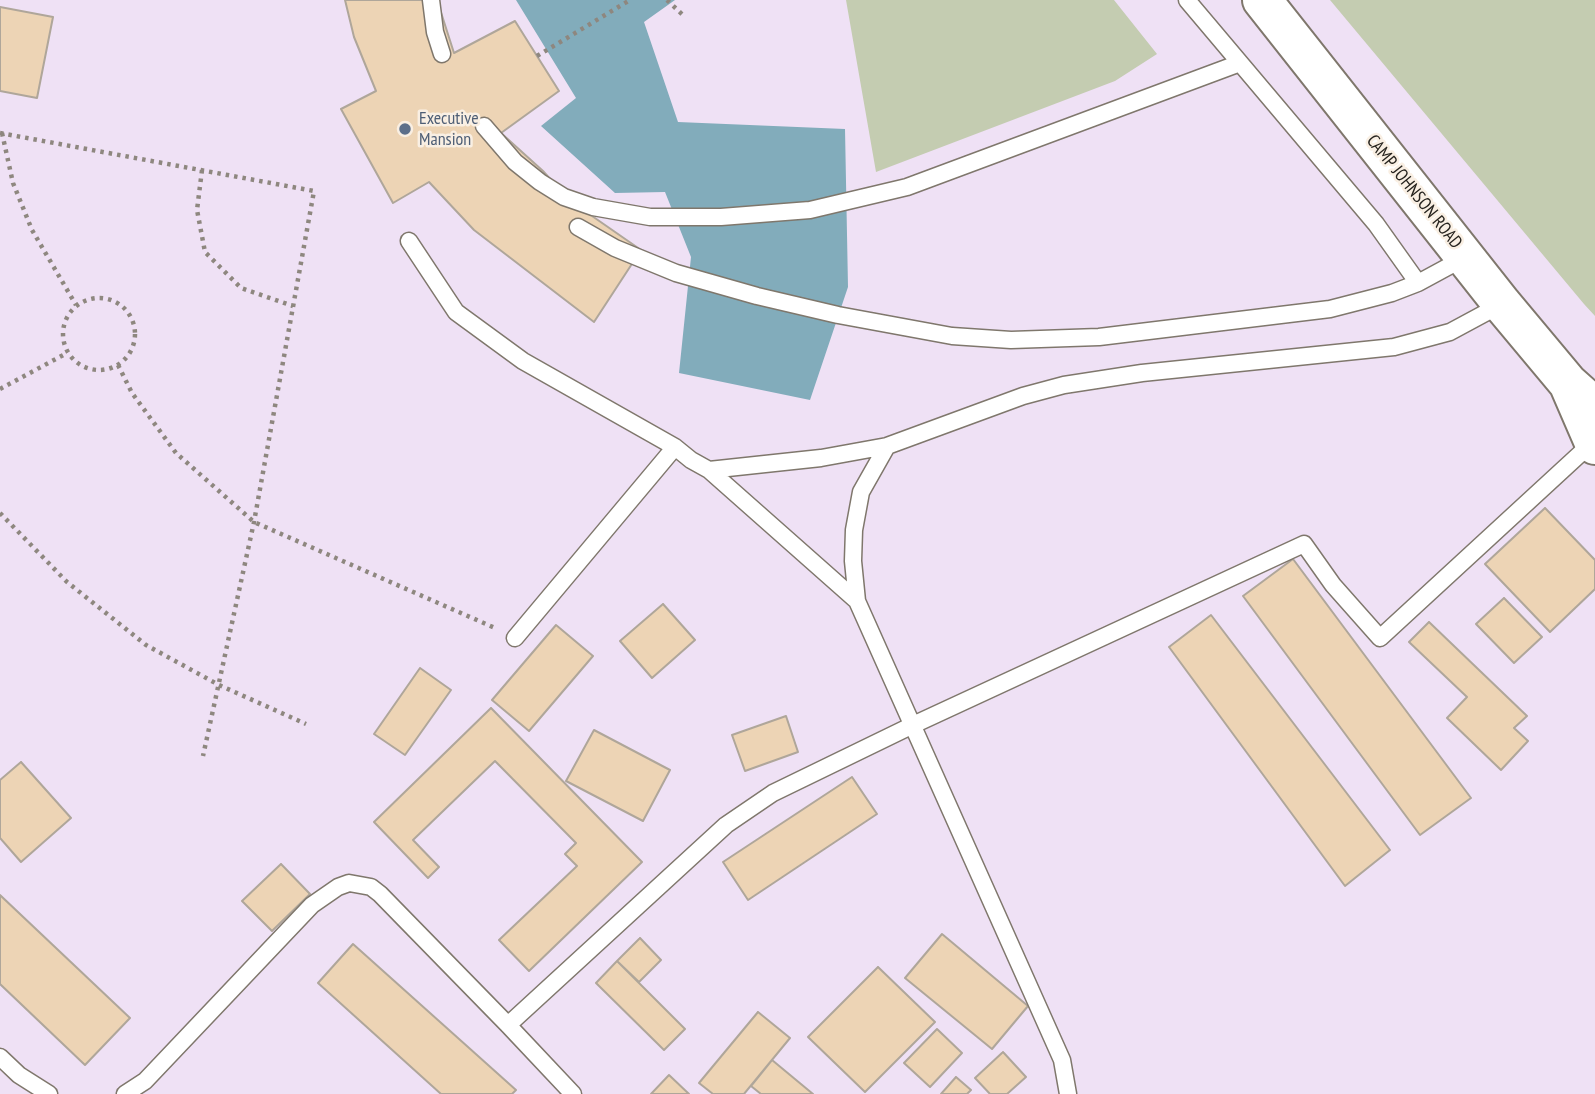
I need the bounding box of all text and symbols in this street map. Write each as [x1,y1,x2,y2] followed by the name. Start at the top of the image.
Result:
[419,108,479,150] place label: Executive Mansion
[397,121,413,137] marker: Executive Mansion
[1362,131,1466,253] street label: CAMP JOHNSON ROAD

